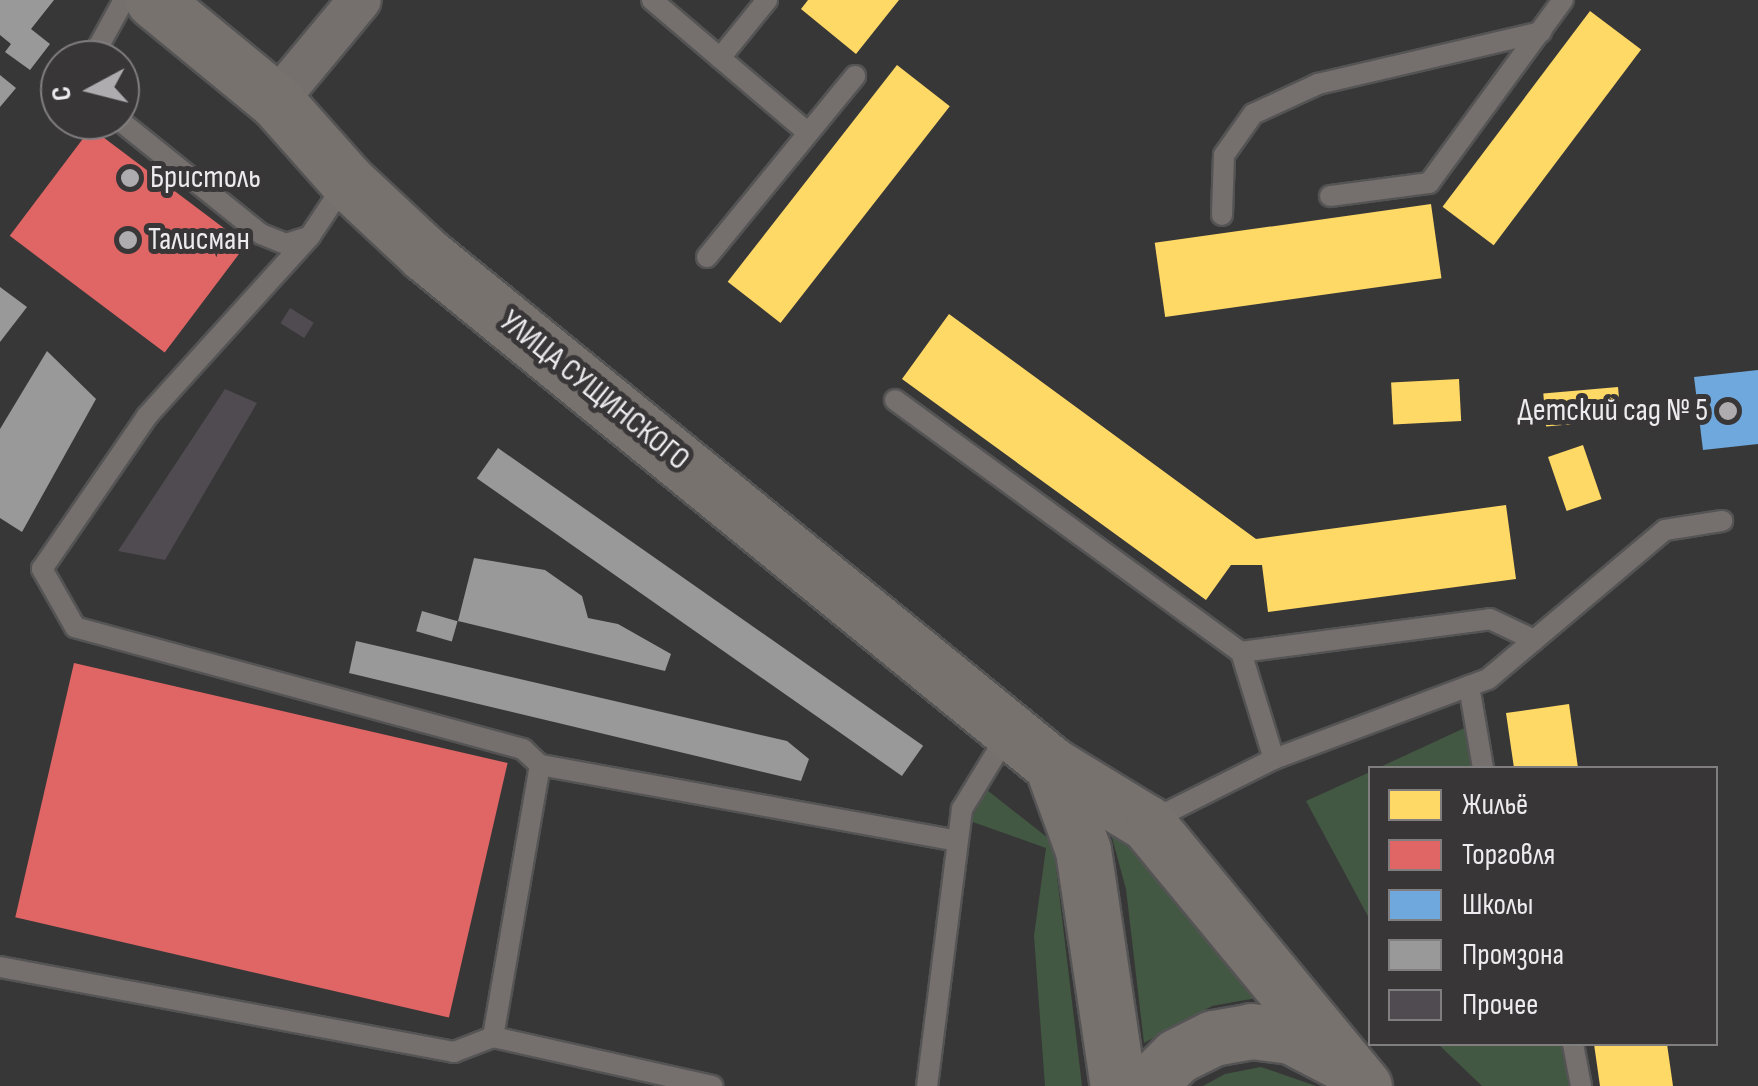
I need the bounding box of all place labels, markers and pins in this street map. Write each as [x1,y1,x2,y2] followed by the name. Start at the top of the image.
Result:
[150,159,261,197] place label: Бристоль
[119,167,141,189] marker: Бристоль
[148,221,250,259] place label: Талисман
[117,229,139,251] marker: Талисман
[1517,392,1708,430] place label: Детский сад № 5
[1717,400,1739,422] marker: Детский сад № 5

